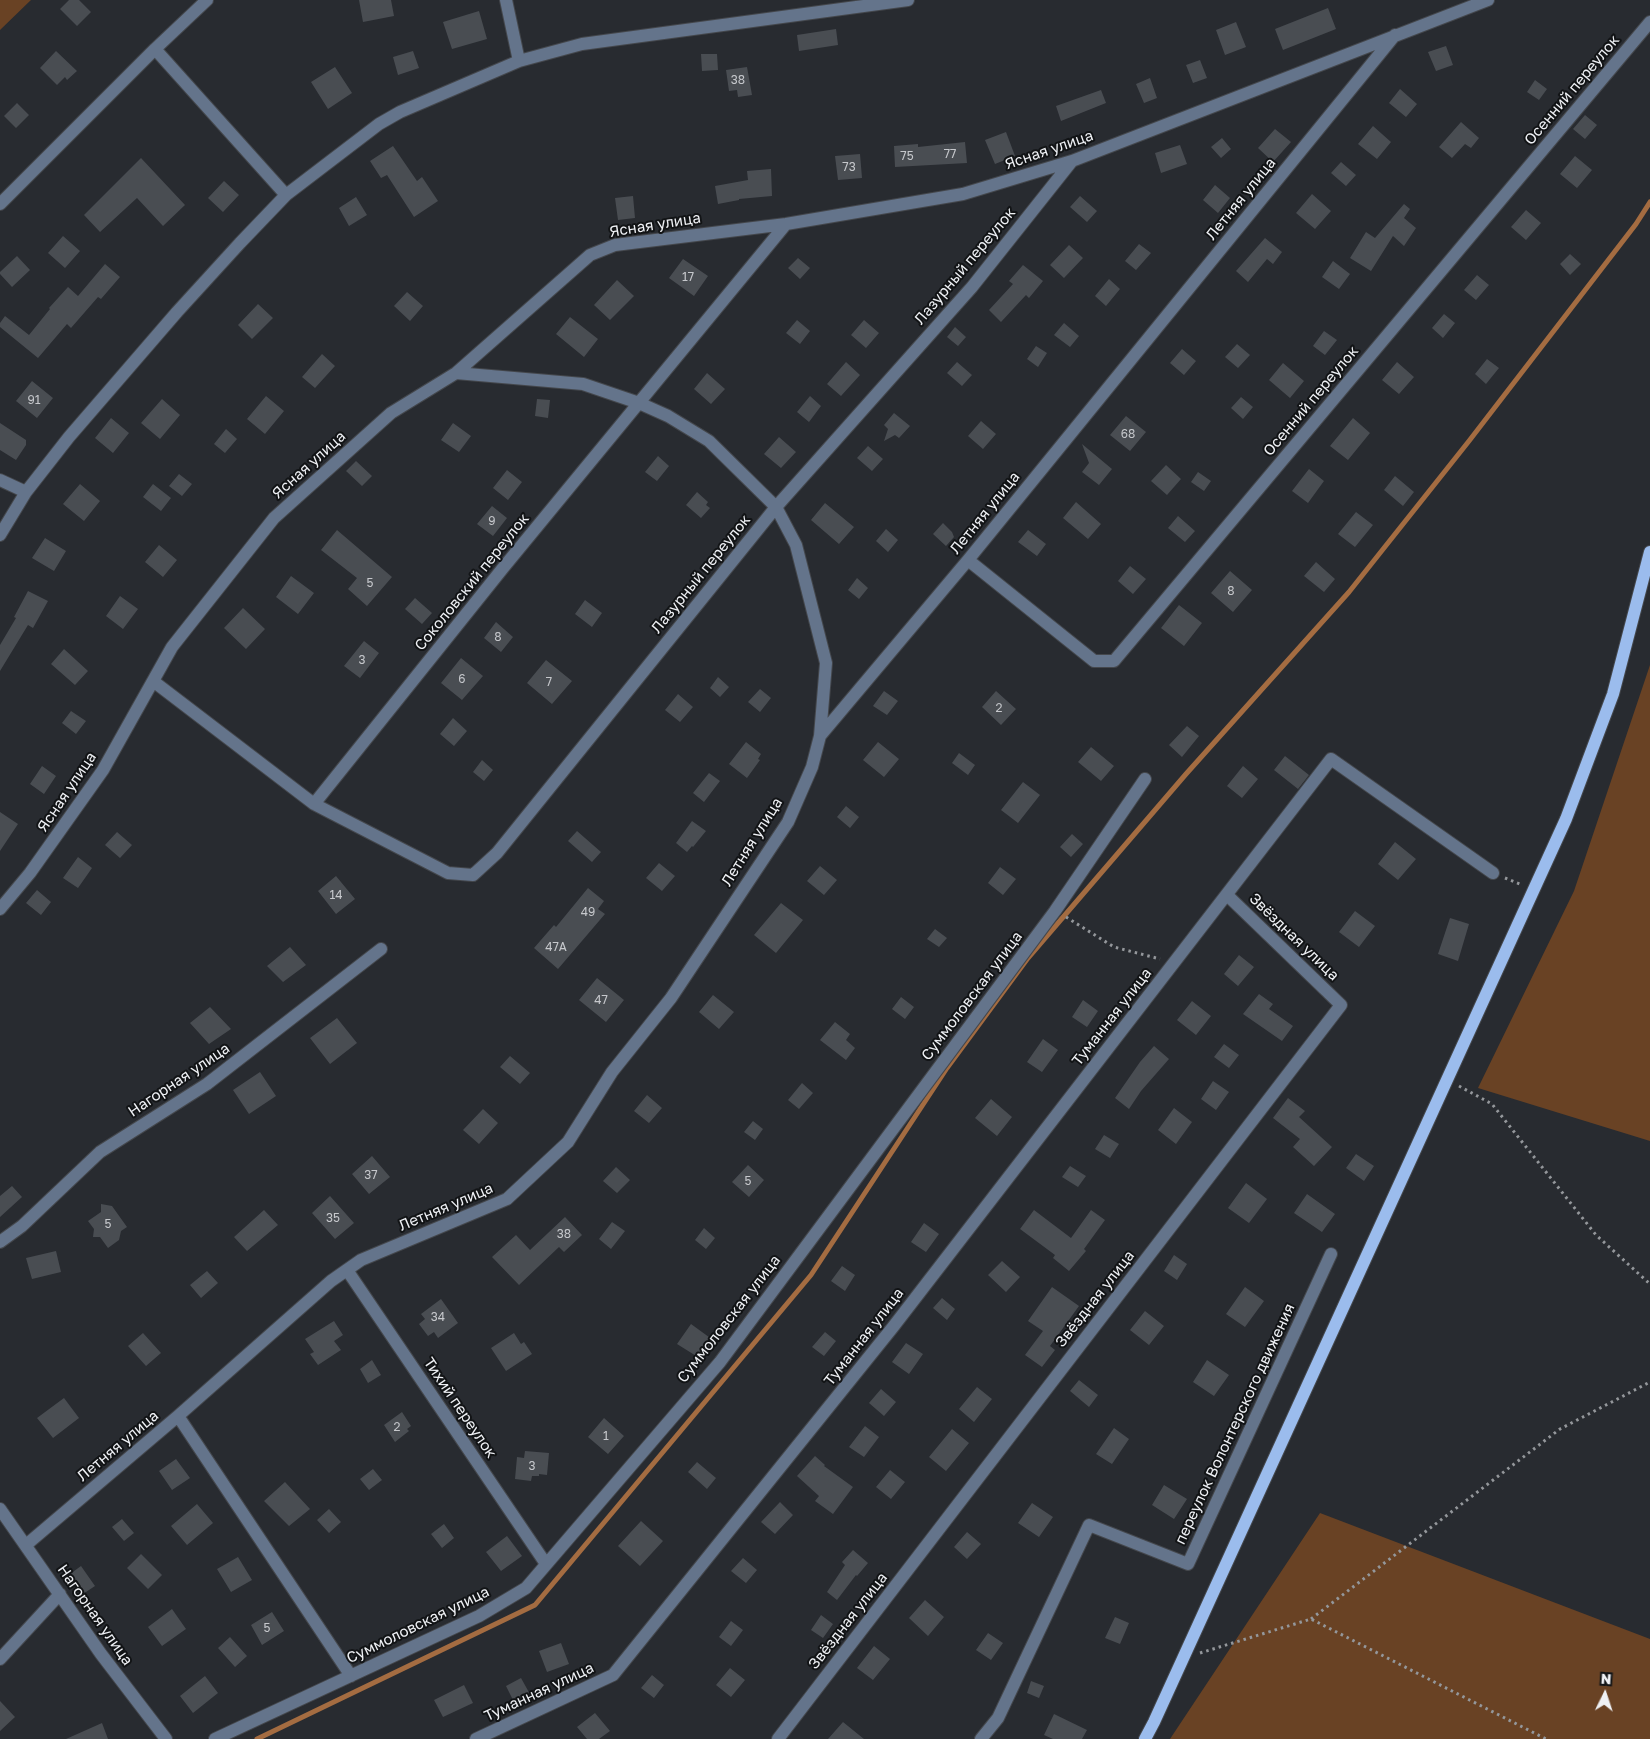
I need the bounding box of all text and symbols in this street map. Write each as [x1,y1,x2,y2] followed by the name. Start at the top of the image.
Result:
[1521,31,1623,149] street label: Осенний переулок
[731,73,745,87] house number: 38
[1002,126,1096,174] street label: Ясная улица
[944,147,956,161] house number: 77
[900,149,914,163] house number: 75
[1202,154,1280,244] street label: Летняя улица
[842,160,856,174] house number: 73
[911,204,1019,328] street label: Лазурный переулок
[608,209,702,241] street label: Ясная улица
[682,270,694,284] house number: 17
[1260,342,1362,460] street label: Осенний переулок
[27,393,41,407] house number: 91
[269,427,349,503] street label: Ясная улица
[1121,427,1135,441] house number: 68
[946,468,1024,558] street label: Летняя улица
[411,510,533,654] street label: Соколовский переулок
[648,511,754,637] street label: Лазурный переулок
[488,514,496,528] house number: 9
[367,576,373,590] house number: 5
[1227,584,1235,598] house number: 8
[494,630,502,644] house number: 8
[358,653,366,667] house number: 3
[458,672,466,686] house number: 6
[546,675,552,689] house number: 7
[996,701,1002,715] house number: 2
[34,749,100,835] street label: Ясная улица
[718,795,786,889] street label: Летняя улица
[329,888,343,902] house number: 14
[1245,890,1343,984] street label: Звёздная улица
[581,905,595,919] house number: 49
[918,928,1026,1064] street label: Суммоловская улица
[545,940,567,954] house number: 47А
[1068,965,1156,1069] street label: Туманная улица
[594,993,608,1007] house number: 47
[125,1039,233,1121] street label: Нагорная улица
[364,1168,378,1182] house number: 37
[745,1174,751,1188] house number: 5
[396,1179,496,1235] street label: Летняя улица
[326,1211,340,1225] house number: 35
[105,1217,111,1231] house number: 5
[557,1227,571,1241] house number: 38
[1052,1247,1138,1351] street label: Звёздная улица
[674,1252,784,1386] street label: Суммоловская улица
[820,1285,908,1389] street label: Туманная улица
[1171,1301,1299,1547] street label: переулок Волонтерского движения
[431,1310,445,1324] house number: 34
[420,1354,500,1462] street label: Тихий переулок
[74,1407,162,1485] street label: Летняя улица
[394,1420,400,1434] house number: 2
[603,1429,609,1443] house number: 1
[528,1459,536,1473] house number: 3
[54,1561,136,1669] street label: Нагорная улица
[805,1569,891,1673] street label: Звёздная улица
[344,1583,492,1667] street label: Суммоловская улица
[264,1621,270,1635] house number: 5
[481,1659,597,1725] street label: Туманная улица
[1580,1669,1630,1719] north arrow
[1600,1670,1612,1687] text: N

